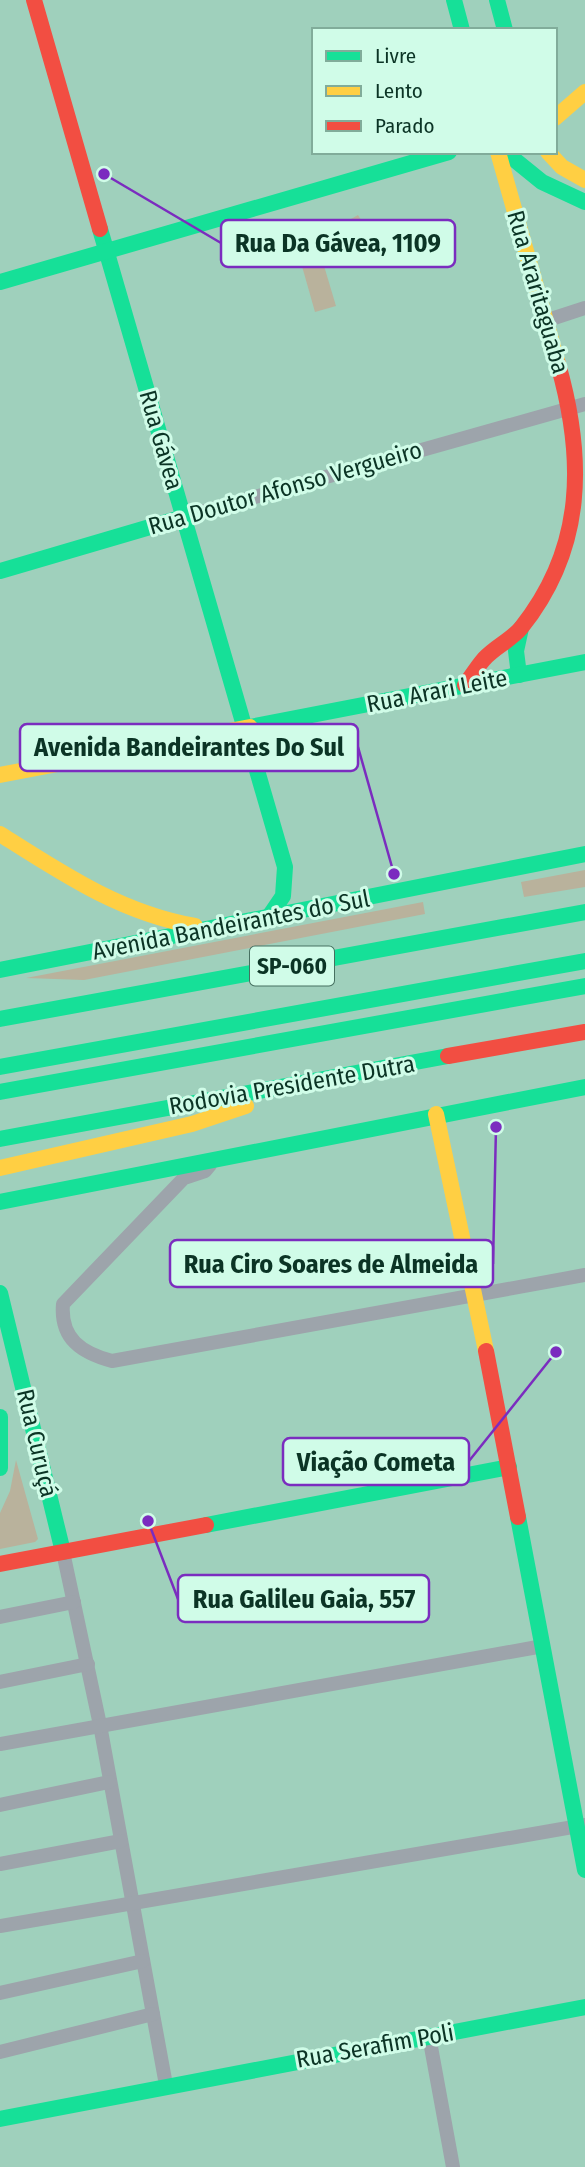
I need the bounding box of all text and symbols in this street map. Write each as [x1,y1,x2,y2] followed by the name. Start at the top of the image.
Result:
[312,28,557,154] legend
[375,43,416,69] text: Livre
[375,78,423,104] text: Lento
[375,113,434,139] text: Parado
[501,207,575,377] street label: Rua Araritaguaba
[221,220,455,267] callout: Rua Da Gávea, 1109
[235,228,441,259] text: Rua Da Gávea, 1109
[133,387,189,493] street label: Rua Gávea
[145,436,425,540] street label: Rua Doutor Afonso Vergueiro
[364,664,510,718] street label: Rua Arari Leite
[20,724,358,771] callout: Avenida Bandeirantes Do Sul
[33,732,345,763] text: Avenida Bandeirantes Do Sul
[90,884,372,966] street label: Avenida Bandeirantes do Sul
[250,946,334,986] road number: SP-060
[167,1050,417,1120] street label: Rodovia Presidente Dutra
[170,1240,493,1287] callout: Rua Ciro Soares de Almeida
[184,1249,478,1280] text: Rua Ciro Soares de Almeida
[11,1386,63,1500] street label: Rua Curuçá
[283,1438,469,1485] callout: Viação Cometa
[296,1447,455,1478] text: Viação Cometa
[178,1575,429,1622] callout: Rua Galileu Gaia, 557
[193,1584,415,1615] text: Rua Galileu Gaia, 557
[294,2018,456,2074] street label: Rua Serafim Poli

